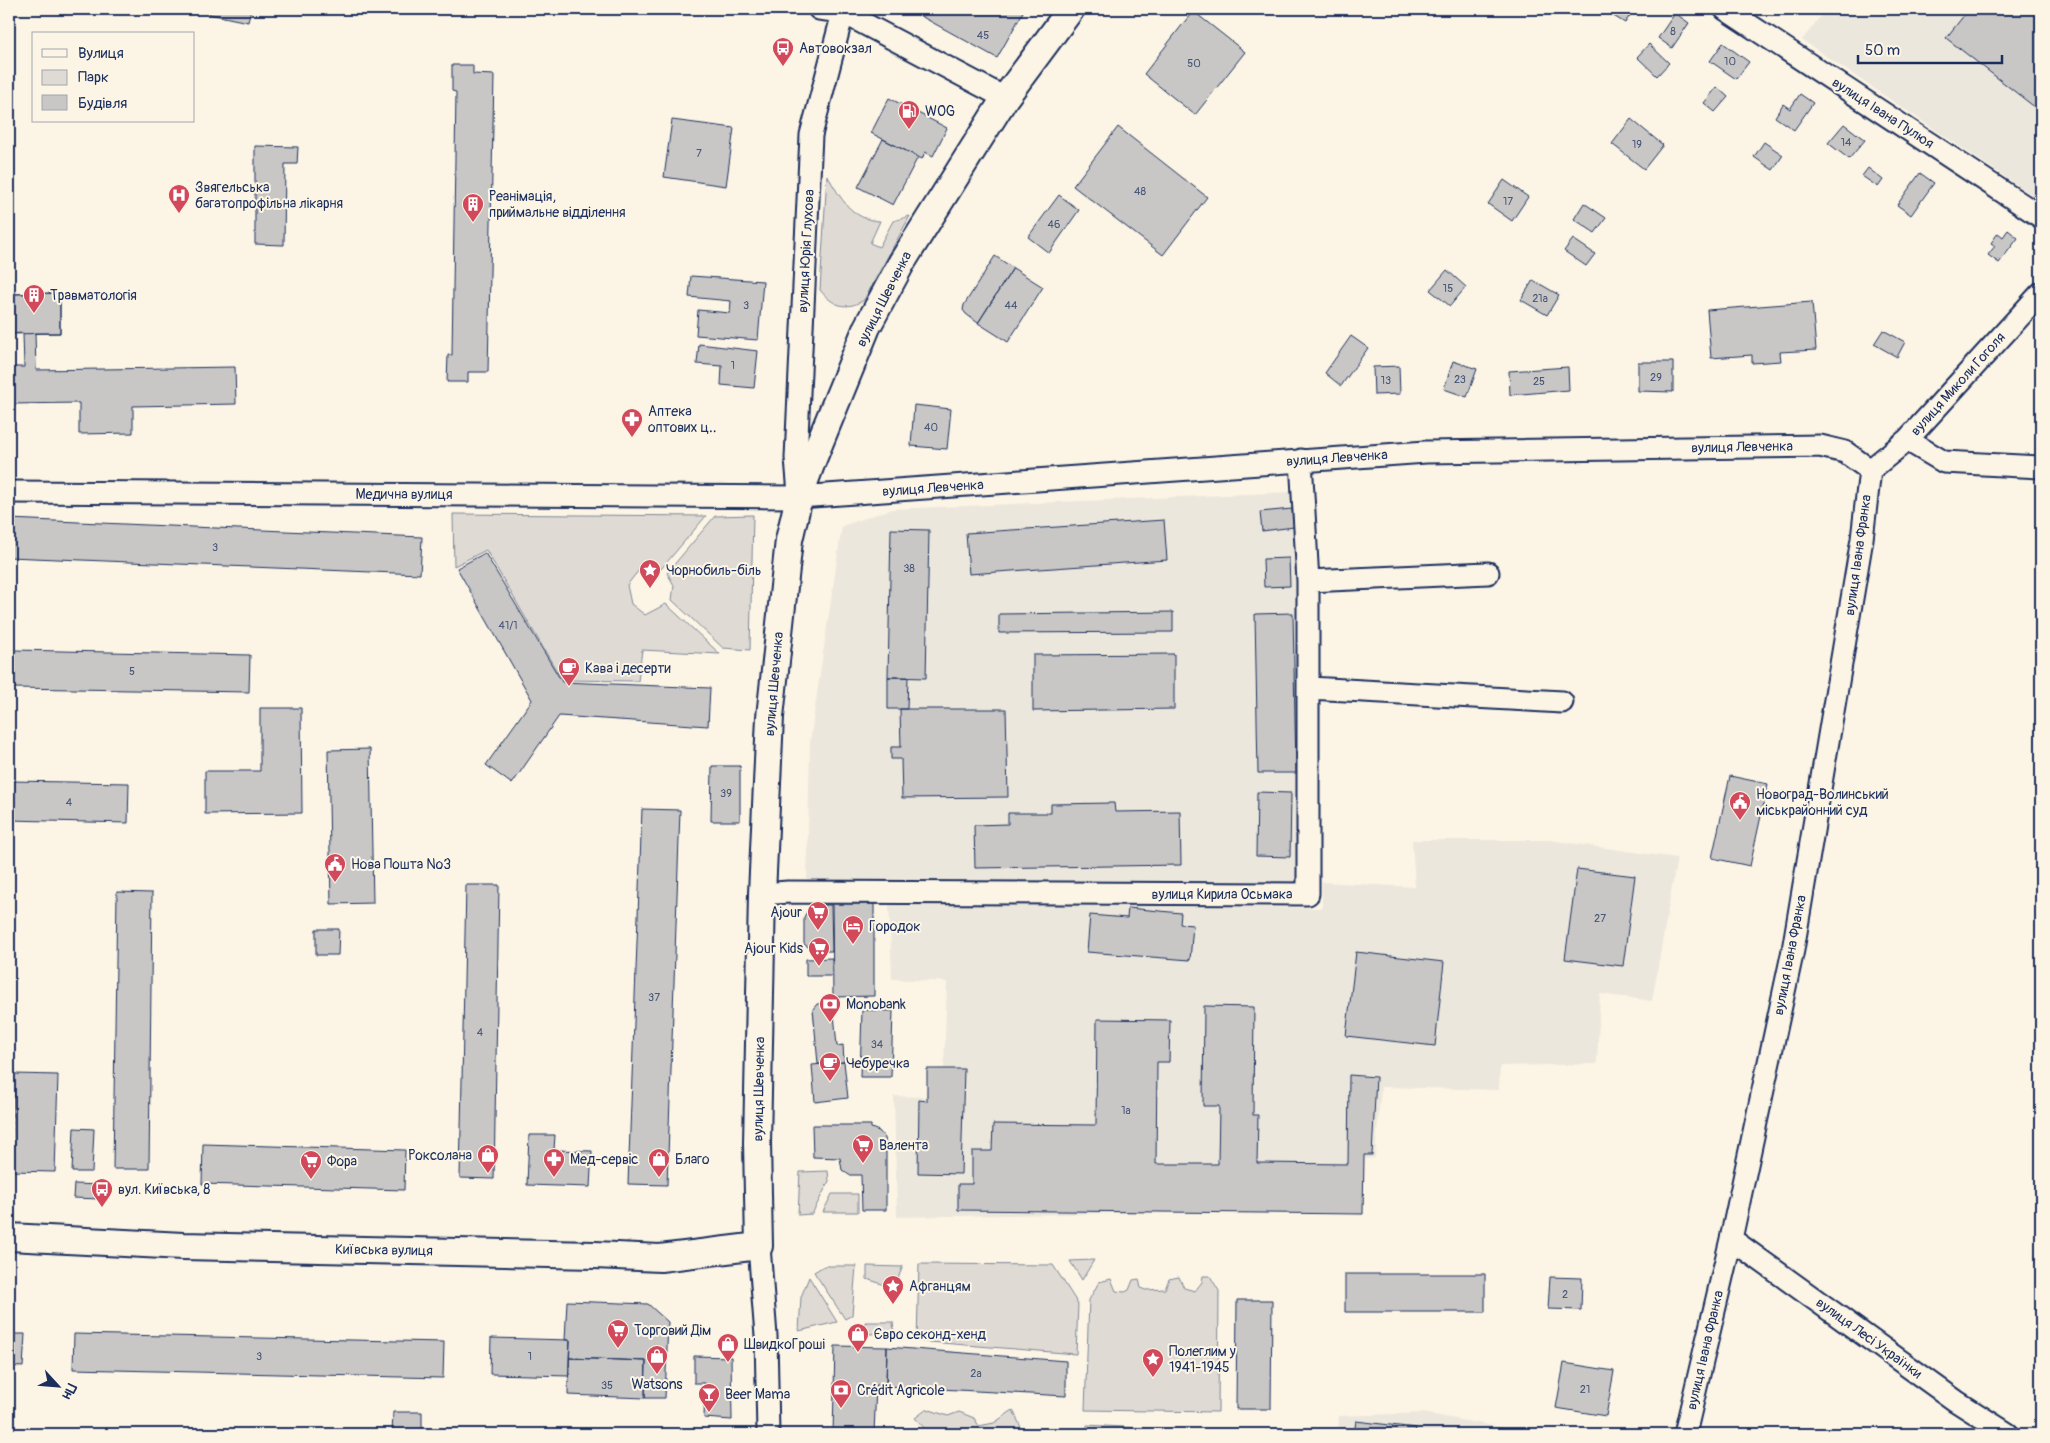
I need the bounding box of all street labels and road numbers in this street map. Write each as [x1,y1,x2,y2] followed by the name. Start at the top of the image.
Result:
[1829,74,1937,152] street label: вулиця Івана Пулюя
[794,189,818,313] street label: вулиця Юрія Глухова
[853,248,915,350] street label: вулиця Шевченка
[1907,329,2009,439] street label: вулиця Миколи Гоголя
[1691,438,1793,456] street label: вулиця Левченка
[1286,446,1388,470] street label: вулиця Левченка
[882,476,984,500] street label: вулиця Левченка
[355,486,453,503] street label: Медична вулиця
[1841,493,1875,617] street label: вулиця Івана Франка
[761,631,787,737] street label: вулиця Шевченка
[1152,886,1292,903] street label: вулиця Кирила Осьмака
[1770,894,1810,1016] street label: вулиця Івана Франка
[750,1036,768,1142] street label: вулиця Шевченка
[335,1241,433,1259] street label: Київська вулиця
[1683,1289,1727,1411] street label: вулиця Івана Франка
[1813,1294,1925,1382] street label: вулиця Лесі Українки

